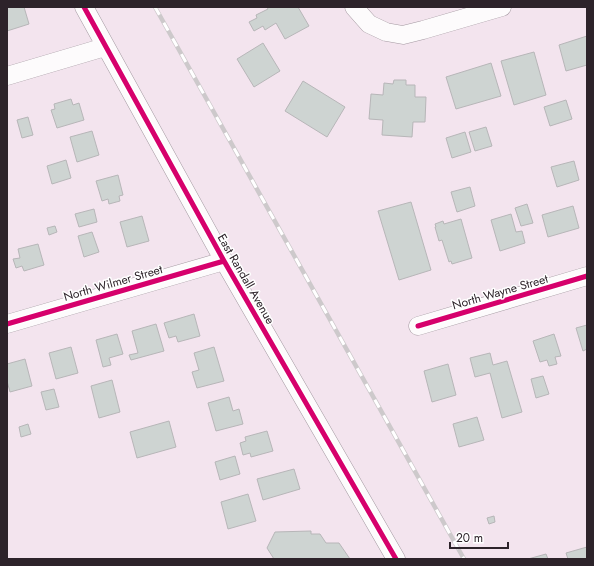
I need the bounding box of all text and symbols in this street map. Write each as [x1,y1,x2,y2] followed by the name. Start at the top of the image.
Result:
[213,231,279,327] street label: East Randall Avenue
[61,260,165,306] street label: North Wilmer Street
[450,270,550,314] street label: North Wayne Street
[450,524,508,550] scale bar
[456,529,483,547] text: 20 m

